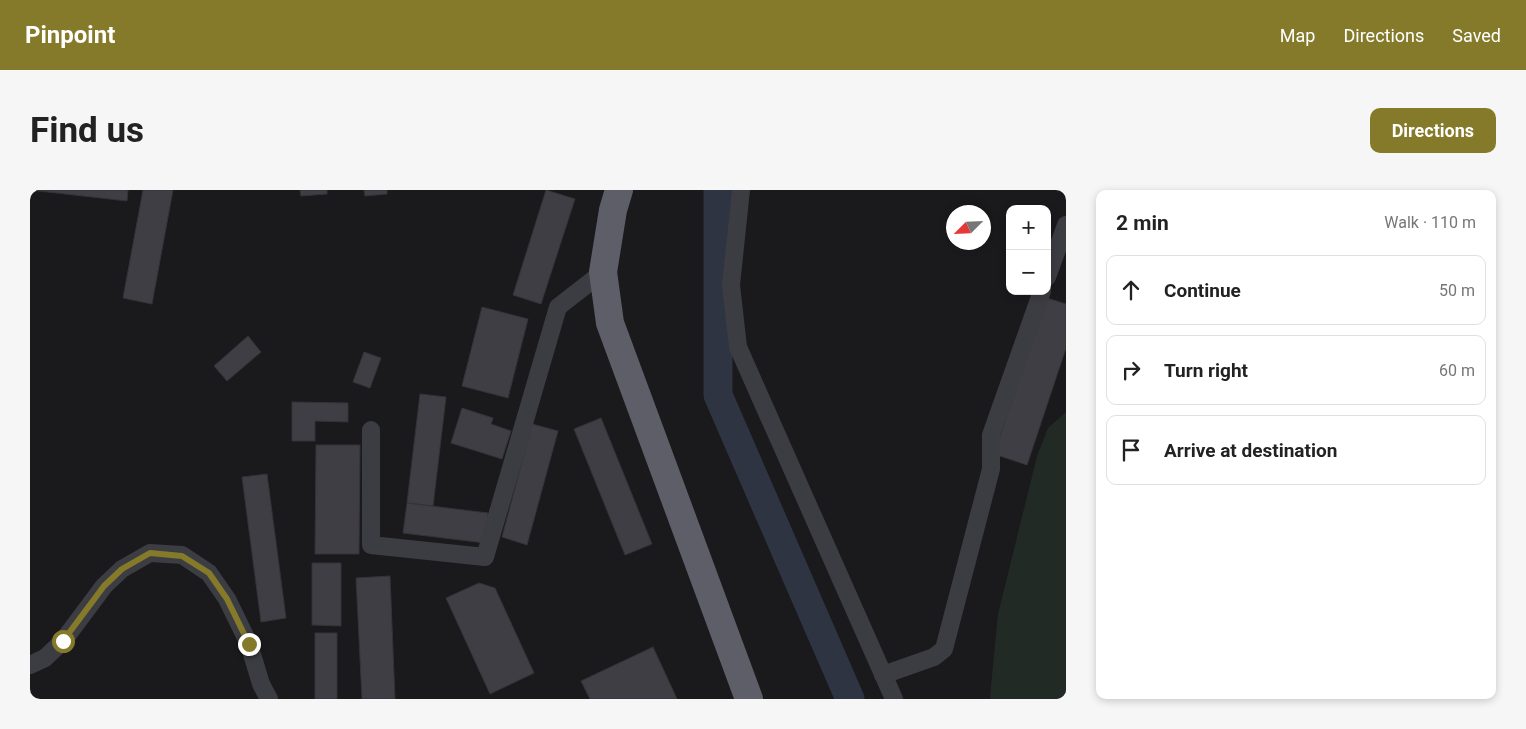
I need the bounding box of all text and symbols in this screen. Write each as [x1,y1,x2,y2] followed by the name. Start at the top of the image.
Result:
[25,21,115,49] text: Pinpoint
[1280,25,1315,46] text: Map
[1343,25,1424,46] text: Directions
[1452,25,1501,46] text: Saved
[1370,108,1496,153] button: Directions
[30,110,144,151] text: Find us
[946,205,991,250] north arrow
[1006,205,1051,295] map controls
[1006,205,1051,250] button: +
[1116,211,1169,235] text: 2 min
[1384,213,1476,232] text: Walk · 110 m
[1006,250,1051,295] button: −
[1117,276,1145,304] icon: ahead
[1164,279,1241,302] text: Continue
[1439,281,1475,300] text: 50 m
[1117,356,1145,384] icon: right
[1164,359,1248,382] text: Turn right
[1439,361,1475,380] text: 60 m
[1117,436,1145,464] icon: arrive
[1164,439,1337,462] text: Arrive at destination
[52,630,75,653] route start
[238,633,261,656] route end

